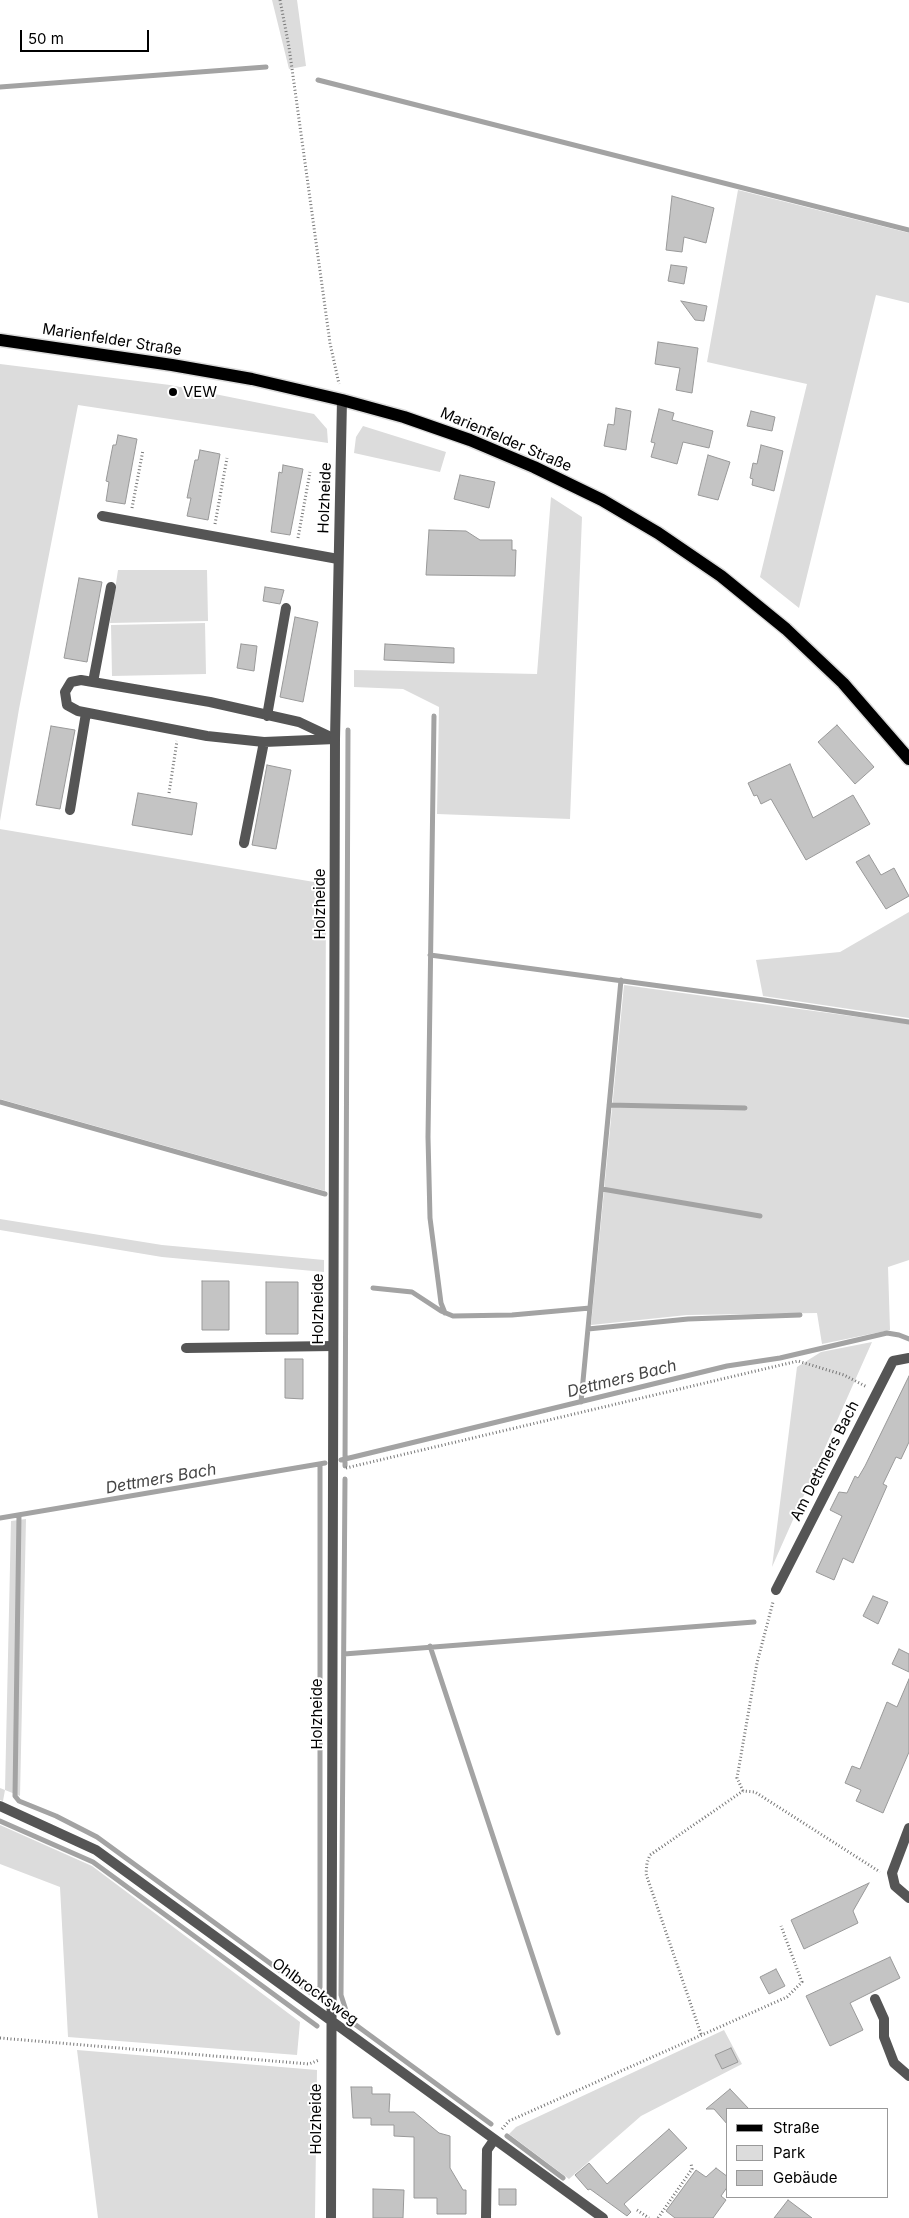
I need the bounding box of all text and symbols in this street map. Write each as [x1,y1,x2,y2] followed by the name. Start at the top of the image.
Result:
[22,20,151,52] scale bar
[28,29,64,48] text: 50 m
[41,320,183,360] street label: Marienfelder Straße
[183,383,217,401] place label: VEW
[167,386,179,398] marker: VEW
[438,404,574,476] street label: Marienfelder Straße
[315,462,335,534] street label: Holzheide
[311,868,329,940] street label: Holzheide
[309,1273,327,1345] street label: Holzheide
[565,1356,679,1402] water label: Dettmers Bach
[787,1398,863,1524] street label: Am Dettmers Bach
[104,1460,218,1498] water label: Dettmers Bach
[308,1678,326,1750] street label: Holzheide
[268,1955,362,2029] street label: Ohlbrocksweg
[307,2083,325,2155] street label: Holzheide
[726,2108,889,2198] legend
[773,2118,820,2137] text: Straße
[773,2143,805,2162] text: Park
[773,2168,838,2187] text: Gebäude

